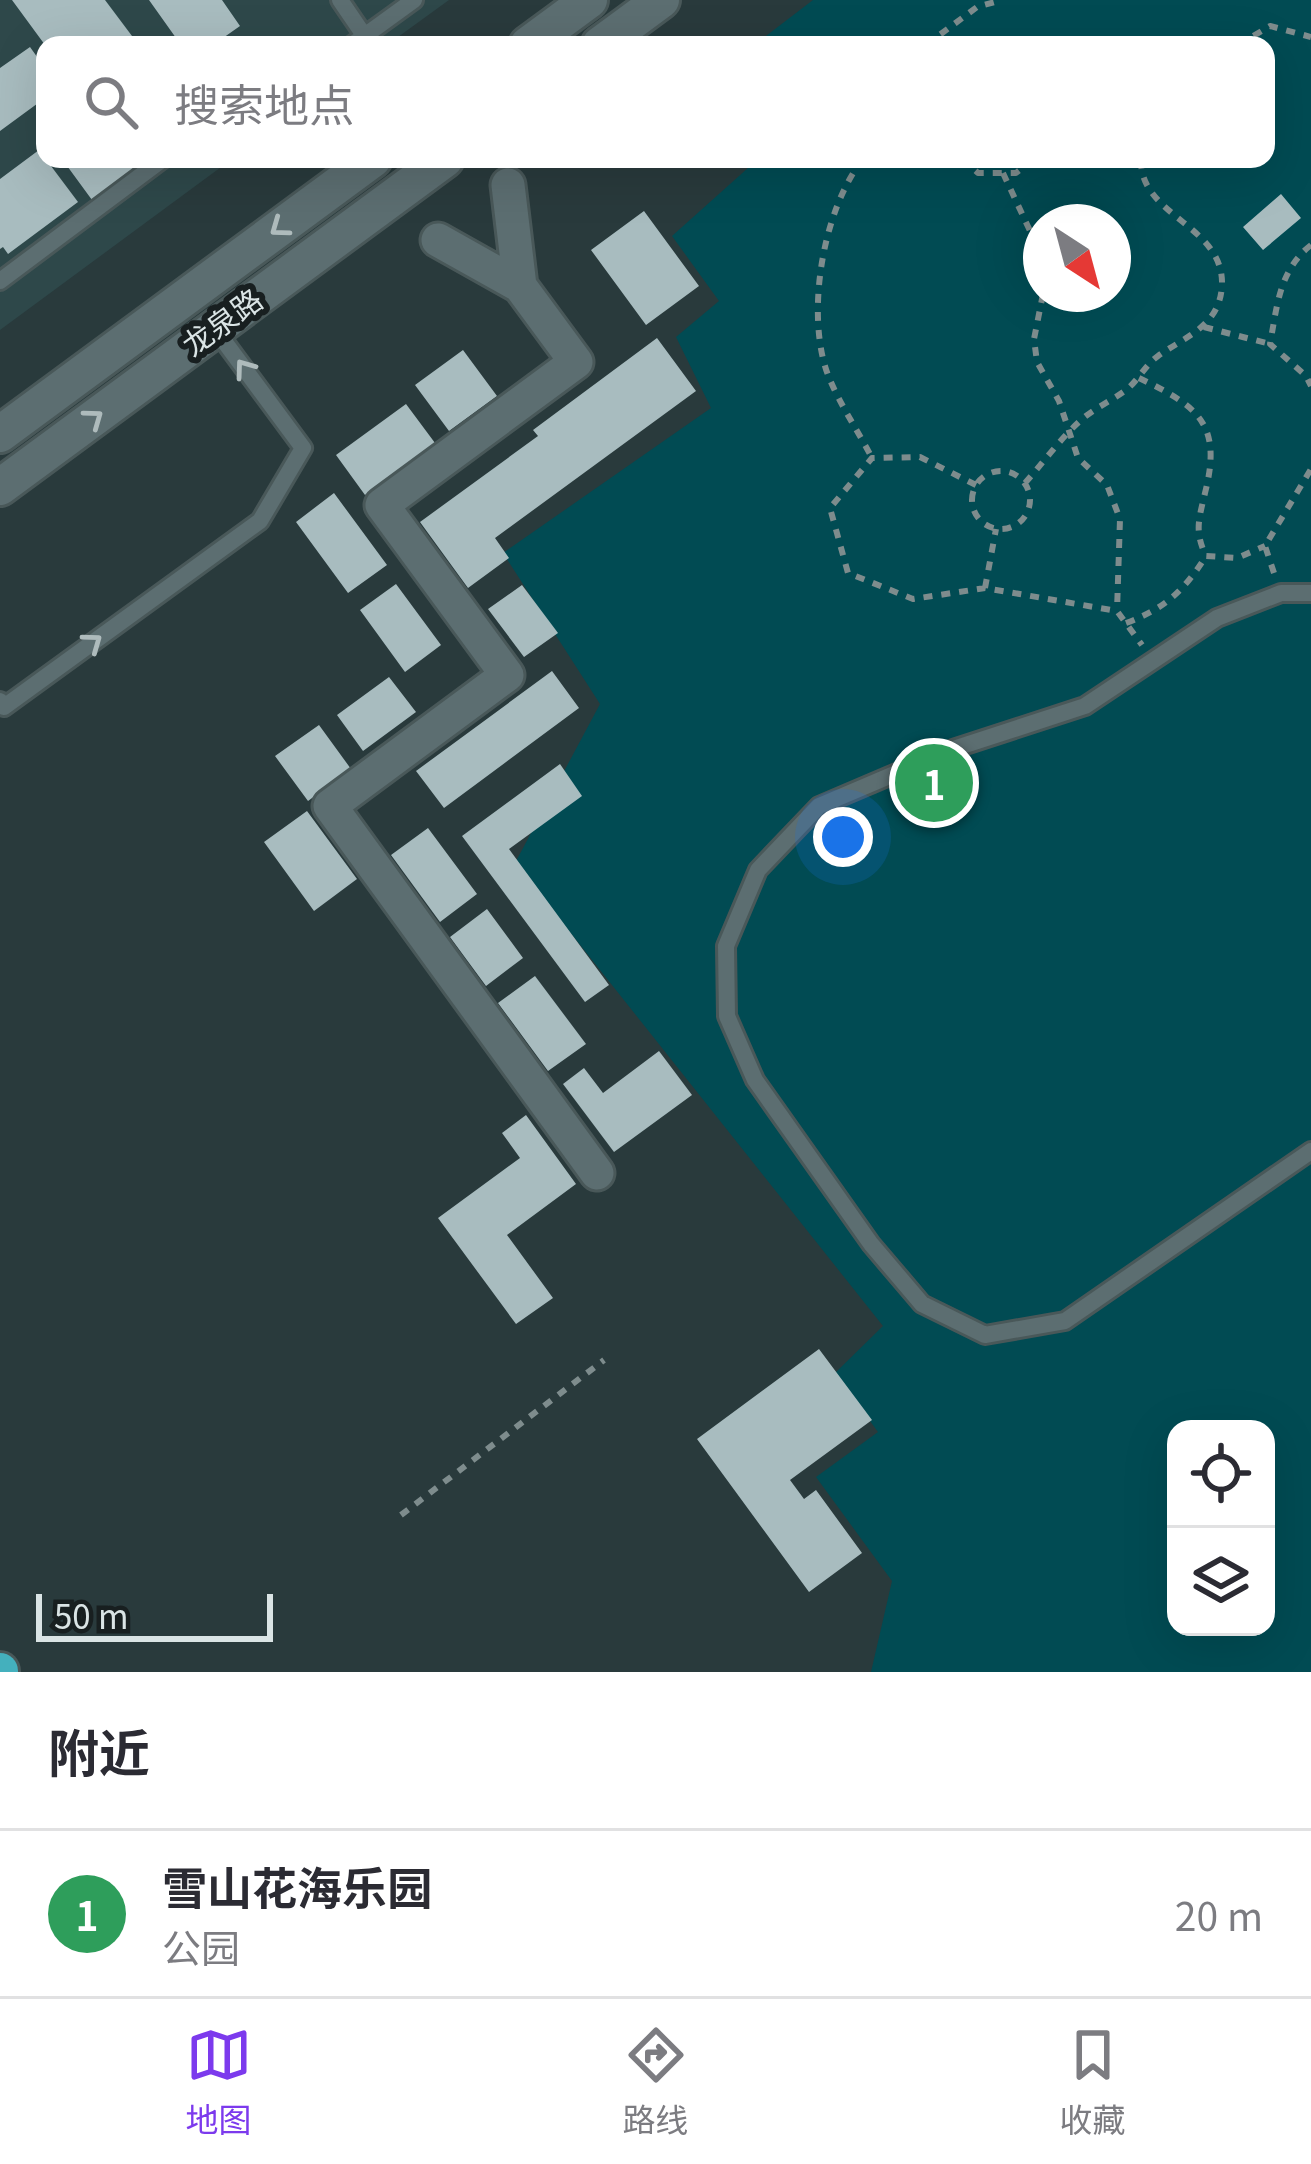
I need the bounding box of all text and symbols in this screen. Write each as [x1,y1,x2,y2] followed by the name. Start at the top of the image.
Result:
[36,36,1275,168] search box
[78,69,144,135] icon: search
[174,70,354,135] text: 搜索地点
[1023,204,1131,312] north arrow
[271,214,292,236] one-way arrow
[172,276,271,365] street label: 龙泉路
[236,359,258,381] one-way arrow
[81,410,102,432] one-way arrow
[80,635,101,657] one-way arrow
[895,738,973,828] pin: 1
[813,807,873,867] your location
[1167,1420,1275,1636] map controls
[1167,1420,1275,1528] button: locate
[1167,1528,1275,1636] button: layers
[36,1588,273,1641] scale bar
[54,1591,129,1639] text: 50 m
[48,1713,150,1787] text: 附近
[162,1853,432,1918] text: 雪山花海乐园
[75,1886,99,1942] text: 1
[1175,1886,1263,1942] text: 20 m
[162,1918,240,1974] text: 公园
[186,2022,252,2142] tab: 地图
[623,2022,689,2142] tab: 路线
[1060,2022,1126,2142] tab: 收藏

